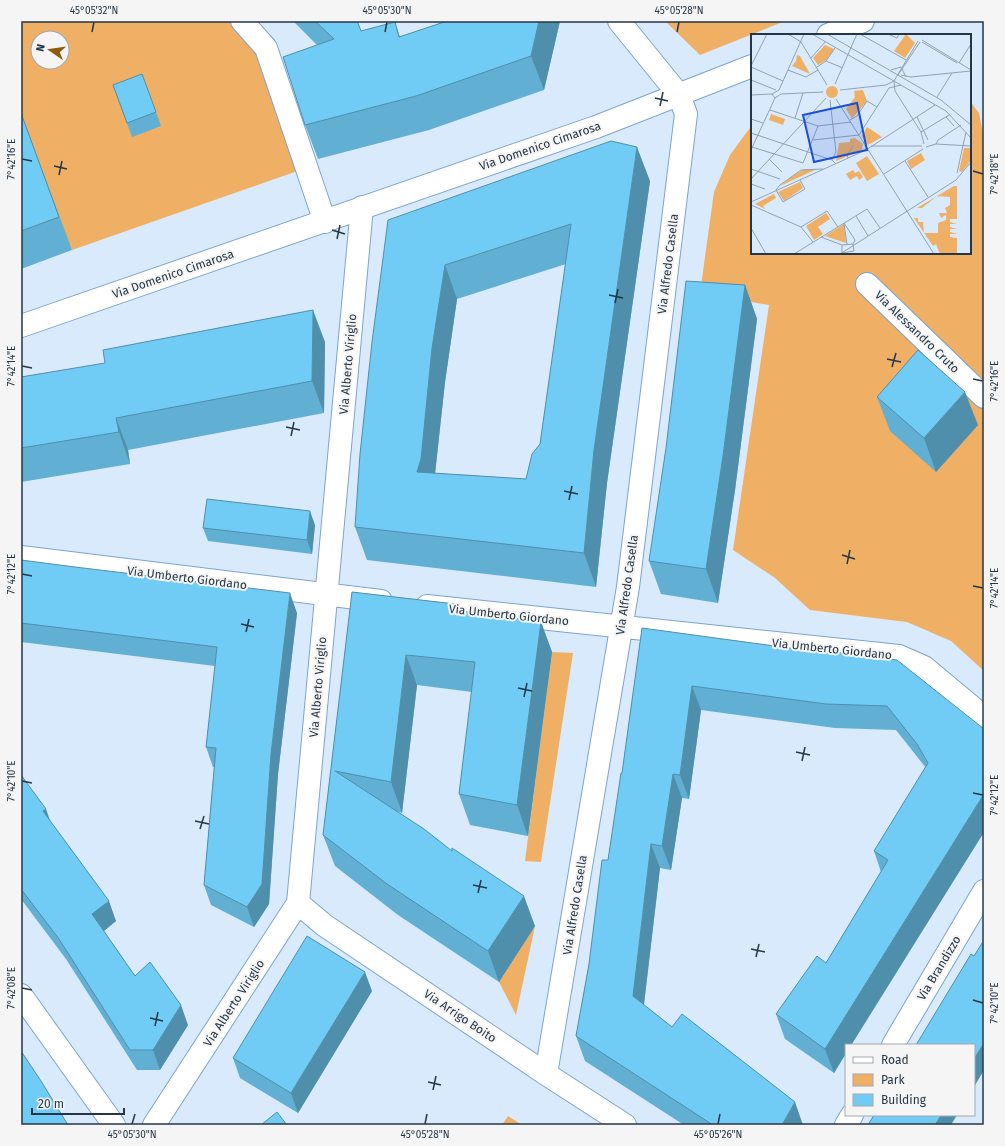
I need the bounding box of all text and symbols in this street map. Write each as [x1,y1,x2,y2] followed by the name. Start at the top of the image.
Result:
[70,5,118,17] text: 45°05'32"N
[362,5,412,17] text: 45°05'30"N
[655,5,703,17] text: 45°05'28"N
[30,30,70,70] north arrow
[751,34,971,254] inset map
[34,43,48,53] text: N
[477,119,603,173] street label: Via Domenico Cimarosa
[6,139,18,179] text: 7°42'16"E
[989,153,1001,195] text: 7°42'18"E
[655,213,681,315] street label: Via Alfredo Casella
[110,247,236,301] street label: Via Domenico Cimarosa
[872,288,962,376] street label: Via Alessandro Cruto
[337,313,359,415] street label: Via Alberto Viriglio
[6,346,18,386] text: 7°42'14"E
[989,361,1001,401] text: 7°42'16"E
[613,534,641,636] street label: Via Alfredo Casella
[6,554,18,594] text: 7°42'12"E
[126,564,248,592] street label: Via Umberto Giordano
[989,568,1001,608] text: 7°42'14"E
[448,602,570,628] street label: Via Umberto Giordano
[307,636,329,738] street label: Via Alberto Viriglio
[771,636,893,662] street label: Via Umberto Giordano
[6,760,18,802] text: 7°42'10"E
[989,775,1001,815] text: 7°42'12"E
[560,854,590,956] street label: Via Alfredo Casella
[914,933,964,1003] street label: Via Brandizzo
[201,957,267,1049] street label: Via Alberto Viriglio
[6,967,18,1009] text: 7°42'08"E
[989,982,1001,1024] text: 7°42'10"E
[421,987,499,1045] street label: Via Arrigo Boito
[845,1044,975,1116] legend
[881,1053,909,1067] text: Road
[881,1073,905,1087] text: Park
[32,1090,124,1116] scale bar
[881,1093,927,1107] text: Building
[38,1097,64,1111] text: 20 m
[107,1129,157,1141] text: 45°05'30"N
[401,1129,449,1141] text: 45°05'28"N
[694,1129,742,1141] text: 45°05'26"N

